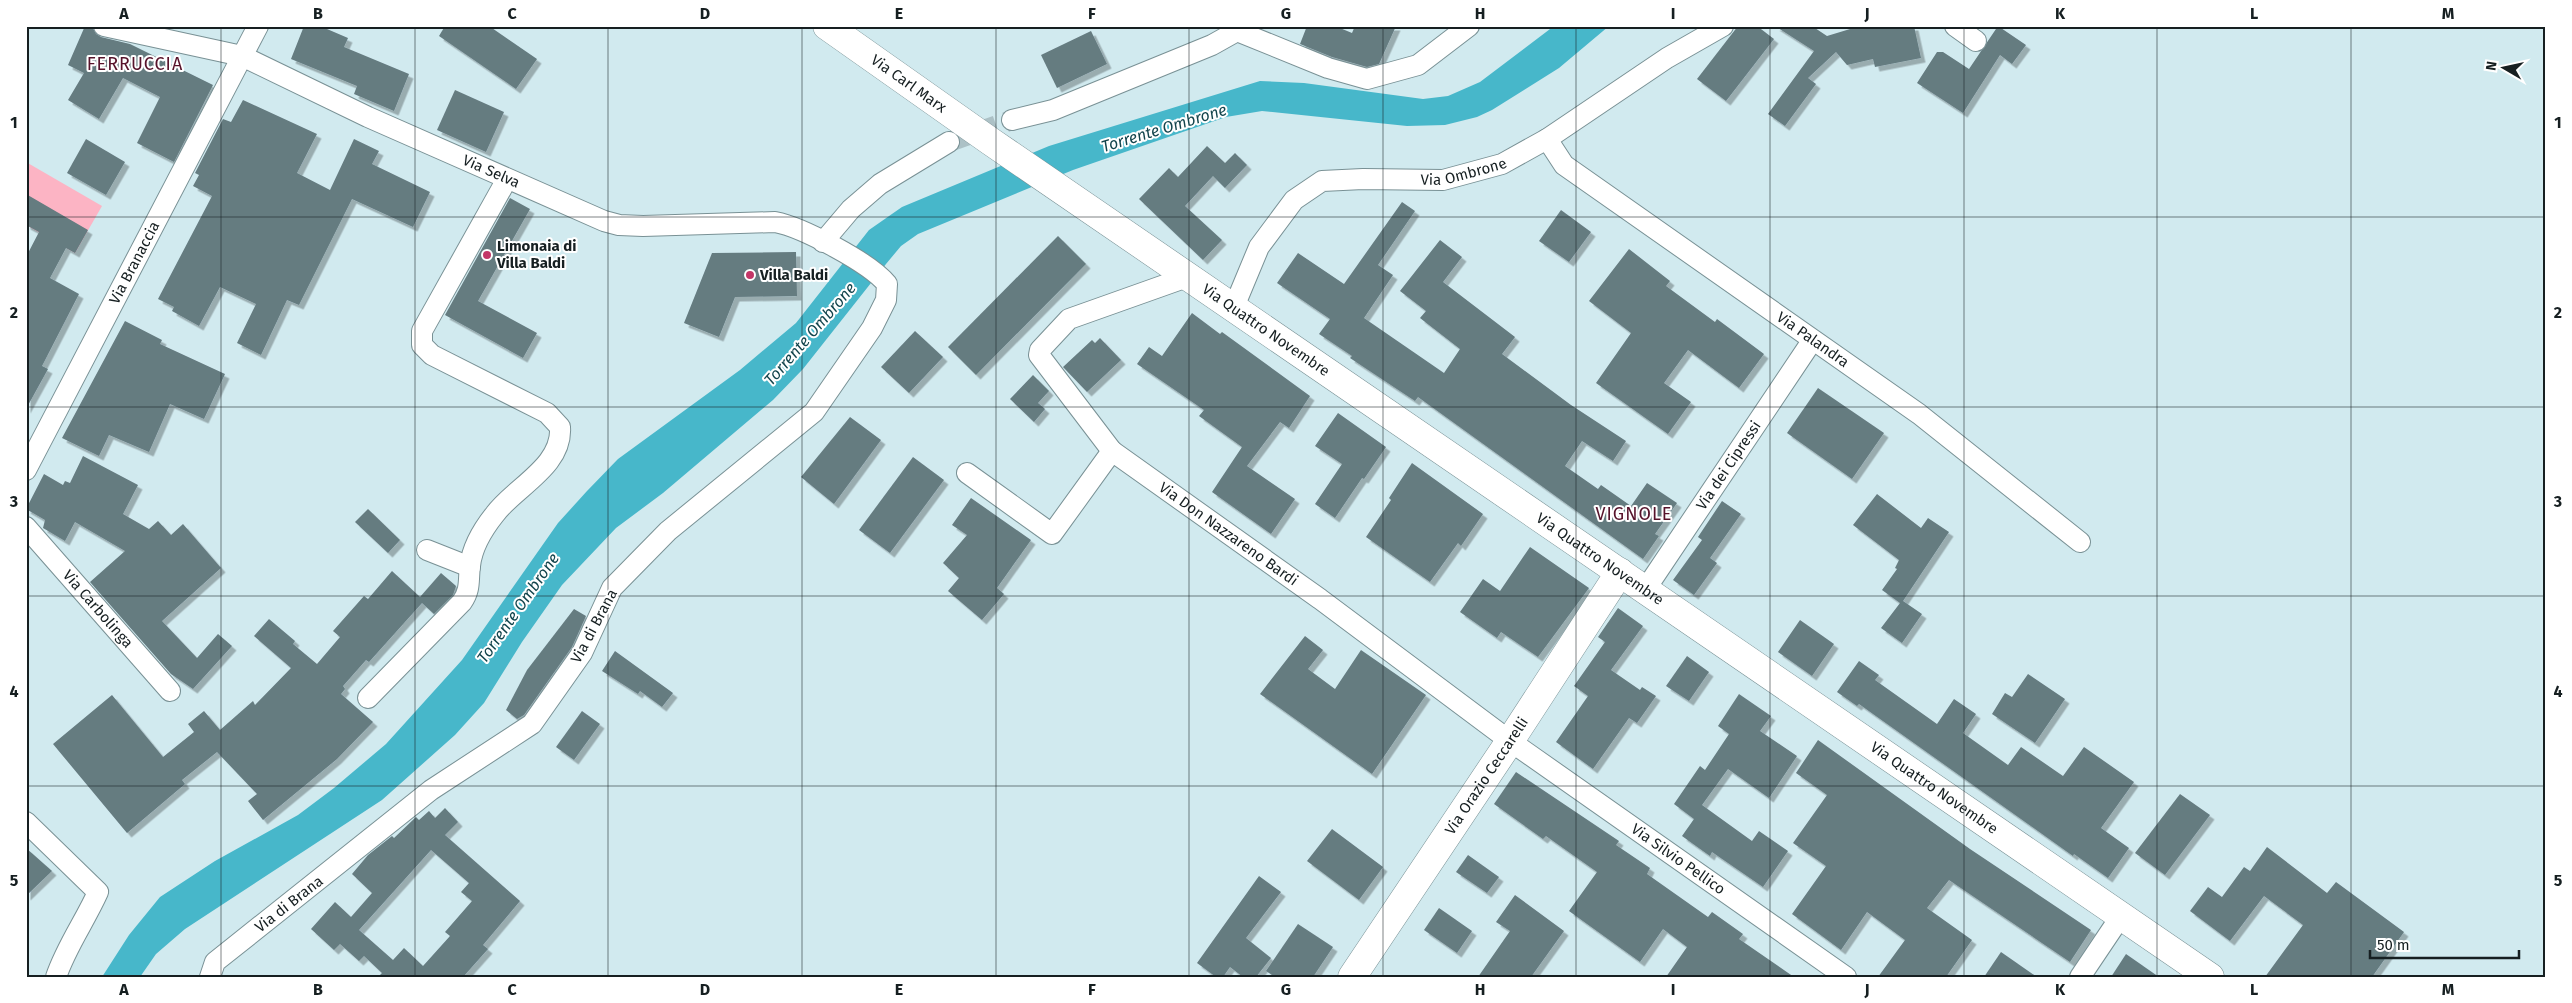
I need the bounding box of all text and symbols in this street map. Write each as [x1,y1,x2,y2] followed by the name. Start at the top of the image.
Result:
[118,4,129,23] text: A
[313,4,323,23] text: B
[507,4,517,23] text: C
[700,4,710,23] text: D
[895,4,903,23] text: E
[1088,4,1096,23] text: F
[1281,4,1291,23] text: G
[1475,4,1485,23] text: H
[1671,4,1675,23] text: I
[1863,4,1870,23] text: J
[2055,4,2066,23] text: K
[2250,4,2258,23] text: L
[2442,4,2455,23] text: M
[2480,42,2530,92] north arrow
[867,51,951,117] street label: Via Carl Marx
[87,53,183,75] district label: FERRUCCIA
[2483,60,2501,72] text: N
[1099,100,1229,156] water label: Torrente Ombrone
[10,113,18,132] text: 1
[2554,113,2562,132] text: 1
[460,151,523,192] street label: Via Selva
[1420,154,1510,189] street label: Via Ombrone
[105,218,163,307] street label: Via Branaccia
[496,237,576,272] place label: Limonaia di Villa Baldi
[481,249,493,261] marker: Limonaia di Villa Baldi
[759,266,828,284] place label: Villa Baldi
[744,269,756,281] marker: Villa Baldi
[760,279,860,389] water label: Torrente Ombrone
[1199,280,1333,380] street label: Via Quattro Novembre
[10,303,18,322] text: 2
[2554,303,2562,322] text: 2
[1773,308,1853,371] street label: Via Palandra
[1692,418,1765,513] street label: Via dei Cipressi
[1155,478,1301,589] street label: Via Don Nazzareno Bardi
[9,492,18,511] text: 3
[2553,492,2562,511] text: 3
[1595,503,1673,525] district label: VIGNOLE
[1533,509,1667,609] street label: Via Quattro Novembre
[473,549,563,667] water label: Torrente Ombrone
[59,566,137,652] street label: Via Carbolinga
[567,586,621,666] street label: Via di Brana
[9,682,19,701] text: 4
[2553,682,2563,701] text: 4
[1441,714,1532,838] street label: Via Orazio Ceccarelli
[1867,738,2001,838] street label: Via Quattro Novembre
[1628,820,1729,898] street label: Via Silvio Pellico
[10,871,19,890] text: 5
[2554,871,2563,890] text: 5
[251,872,327,936] street label: Via di Brana
[2370,928,2518,960] scale bar
[2377,936,2410,954] text: 50 m
[118,980,129,999] text: A
[313,980,323,999] text: B
[507,980,517,999] text: C
[700,980,710,999] text: D
[895,980,903,999] text: E
[1088,980,1096,999] text: F
[1281,980,1291,999] text: G
[1475,980,1485,999] text: H
[1671,980,1675,999] text: I
[1863,980,1870,999] text: J
[2055,980,2066,999] text: K
[2250,980,2258,999] text: L
[2442,980,2455,999] text: M

